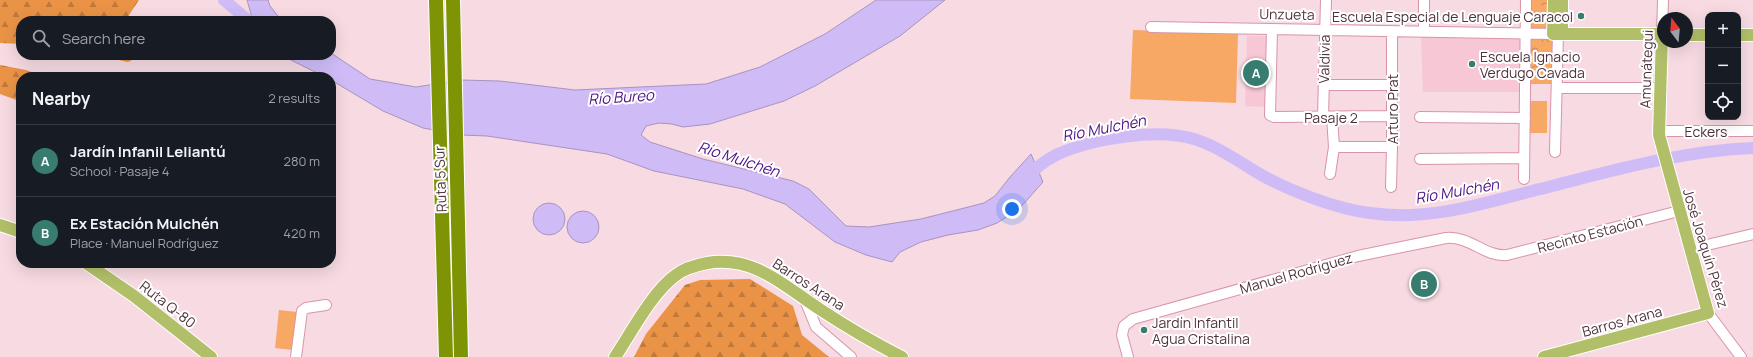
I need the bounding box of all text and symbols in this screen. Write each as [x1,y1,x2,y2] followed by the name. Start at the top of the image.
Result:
[1259,4,1315,24] street label: Unzueta
[1332,7,1573,26] place label: Escuela Especial de Lenguaje Caracol
[1576,11,1586,21] marker: Escuela Especial de Lenguaje Caracol
[1657,12,1693,48] north arrow
[1705,12,1741,120] map controls
[1705,12,1741,48] button: +
[16,16,336,60] search box
[30,27,52,49] icon: search
[62,28,145,49] text: Search here
[1635,29,1657,109] street label: Amunátegui
[1314,35,1334,83] street label: Valdivia
[1480,47,1585,82] place label: Escuela Ignacio Verdugo Cavada
[1705,48,1741,84] button: −
[1243,58,1269,88] pin: A
[1467,59,1477,69] marker: Escuela Ignacio Verdugo Cavada
[1383,73,1402,144] street label: Arturo Prat
[587,84,656,110] water label: Río Bureo
[1705,84,1741,120] button: locate
[32,87,90,110] text: Nearby
[268,89,320,107] text: 2 results
[1304,108,1358,127] street label: Pasaje 2
[1061,109,1149,146] water label: Río Mulchén
[1685,122,1727,141] street label: Eckers
[696,136,783,182] water label: Río Mulchén
[70,141,226,162] text: Jardín Infanil Leliantú
[429,146,451,212] street label: Ruta 5 Sur
[41,152,49,170] text: A
[283,152,320,170] text: 280 m
[70,162,169,180] text: School · Pasaje 4
[1414,173,1502,209] water label: Río Mulchén
[1679,186,1733,310] street label: José Joaquín Pérez
[1002,199,1022,219] your location
[1535,211,1645,257] street label: Recinto Estación
[70,213,219,234] text: Ex Estación Mulchén
[41,224,49,242] text: B
[283,224,320,242] text: 420 m
[70,234,219,252] text: Place · Manuel Rodríguez
[1237,248,1355,298] street label: Manuel Rodríguez
[769,254,849,314] street label: Barros Arana
[1411,269,1437,299] pin: B
[136,276,200,332] street label: Ruta Q-80
[1580,301,1664,341] street label: Barros Arana
[1152,313,1250,348] place label: Jardín Infantil Agua Cristalina
[1139,325,1149,335] marker: Jardín Infantil Agua Cristalina

